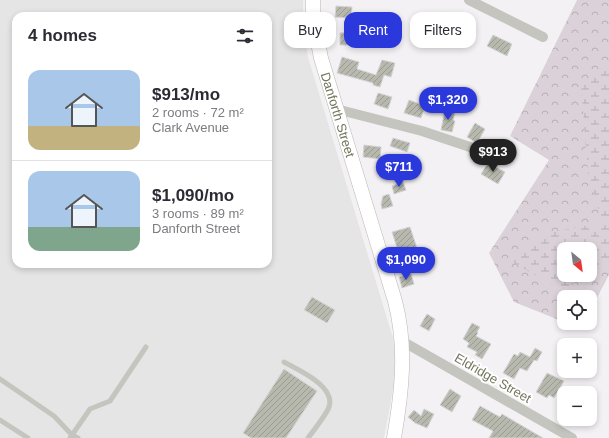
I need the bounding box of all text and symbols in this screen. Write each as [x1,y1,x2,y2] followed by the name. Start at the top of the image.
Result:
[284,12,336,48] chip: Buy
[344,12,402,48] chip: Rent
[410,12,476,48] chip: Filters
[234,25,256,47] icon: filters
[28,26,97,45] text: 4 homes
[318,70,358,159] street label: Danforth Street
[152,85,220,104] text: $913/mo
[60,86,108,134] icon: home
[415,87,481,121] pin: $1,320
[428,92,468,107] text: $1,320
[152,105,244,120] text: 2 rooms · 72 m²
[152,120,229,135] text: Clark Avenue
[469,139,517,173] pin: $913
[479,144,507,159] text: $913
[375,154,423,188] pin: $711
[385,159,413,174] text: $711
[152,186,234,205] text: $1,090/mo
[60,187,108,235] icon: home
[152,206,244,221] text: 3 rooms · 89 m²
[152,221,240,236] text: Danforth Street
[557,242,597,282] north arrow
[557,242,597,426] map controls
[373,247,439,281] pin: $1,090
[386,252,426,267] text: $1,090
[557,290,597,330] button: locate
[557,338,597,378] button: +
[452,350,534,406] street label: Eldridge Street
[557,386,597,426] button: −

